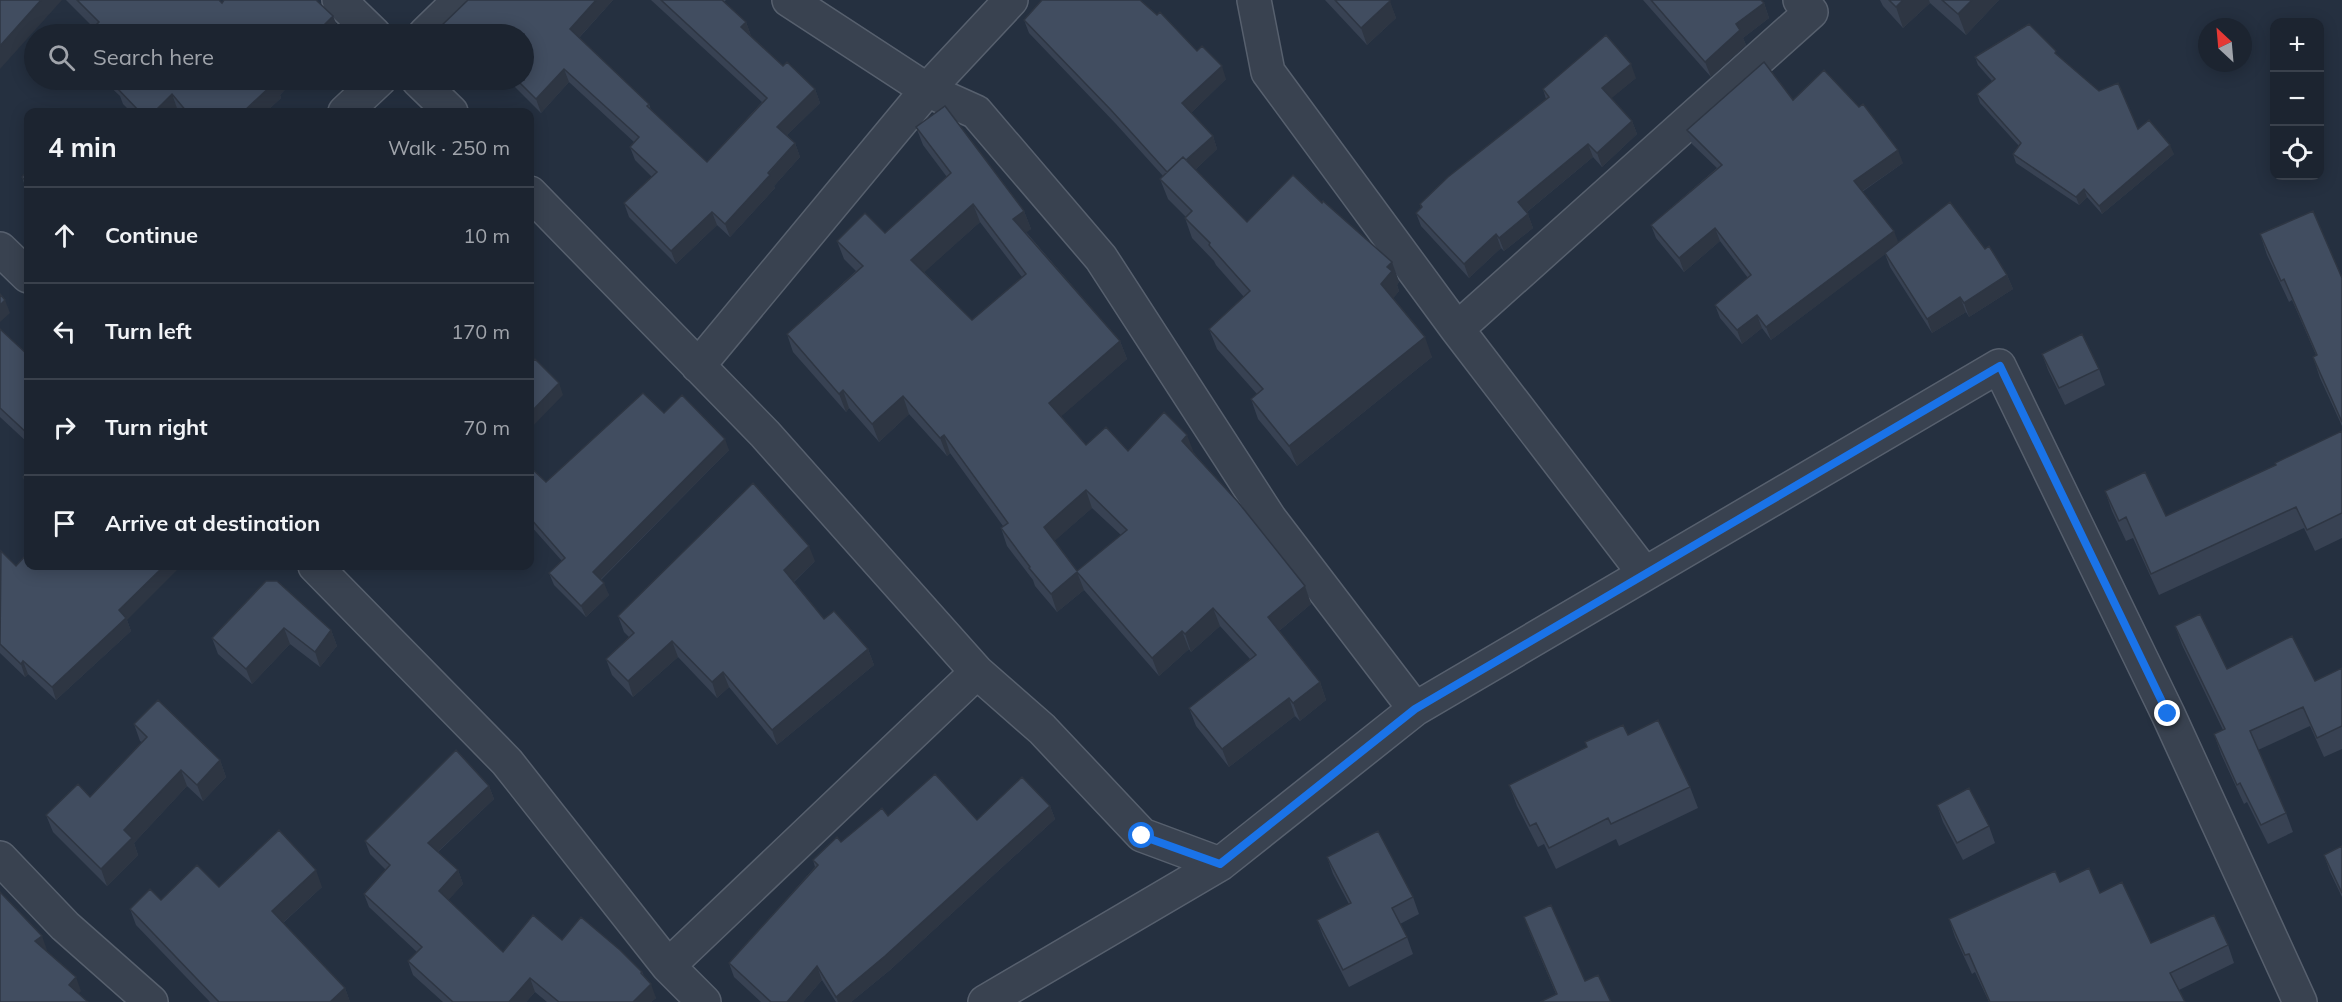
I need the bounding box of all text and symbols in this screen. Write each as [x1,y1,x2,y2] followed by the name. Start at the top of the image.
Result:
[2198,18,2252,72] north arrow
[2270,18,2324,180] map controls
[2270,18,2324,72] button: +
[24,24,534,90] search box
[45,41,78,74] icon: search
[93,43,214,71] text: Search here
[2270,72,2324,126] button: −
[2270,126,2324,180] button: locate
[48,131,117,164] text: 4 min
[388,135,510,160] text: Walk · 250 m
[48,219,81,252] icon: ahead
[105,221,198,249] text: Continue
[463,223,510,248] text: 10 m
[48,315,81,348] icon: left
[105,317,192,345] text: Turn left
[451,319,510,344] text: 170 m
[48,411,81,444] icon: right
[105,413,208,441] text: Turn right
[463,415,510,440] text: 70 m
[48,507,81,540] icon: arrive
[105,509,320,537] text: Arrive at destination
[2154,700,2180,726] route end
[1128,822,1154,848] route start

